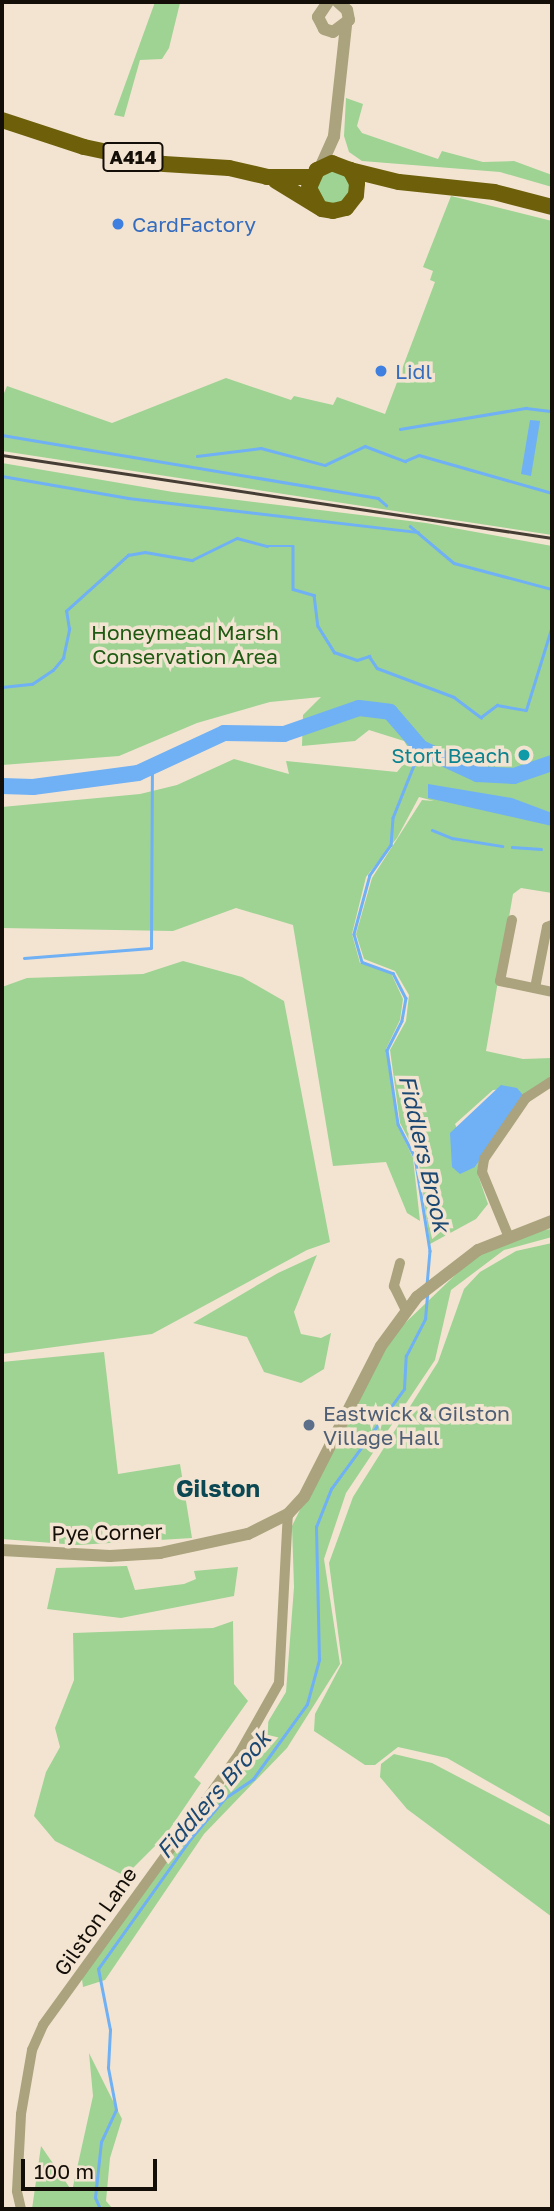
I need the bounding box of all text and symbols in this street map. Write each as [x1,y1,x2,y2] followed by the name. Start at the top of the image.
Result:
[102,141,164,172] road number: A414
[132,211,256,237] place label: CardFactory
[110,216,126,232] marker: CardFactory
[395,358,432,384] place label: Lidl
[373,363,389,379] marker: Lidl
[91,619,279,669] park label: Honeymead Marsh Conservation Area
[391,742,510,768] place label: Stort Beach
[516,747,532,763] marker: Stort Beach
[394,1072,456,1234] water label: Fiddlers Brook
[323,1400,510,1450] place label: Eastwick & Gilston Village Hall
[301,1417,317,1433] marker: Eastwick & Gilston Village Hall
[176,1474,260,1502] district label: Gilston
[51,1518,163,1546] street label: Pye Corner
[150,1724,276,1864] water label: Fiddlers Brook
[48,1862,142,1980] street label: Gilston Lane
[24,2144,161,2188] scale bar
[34,2158,94,2184] text: 100 m

